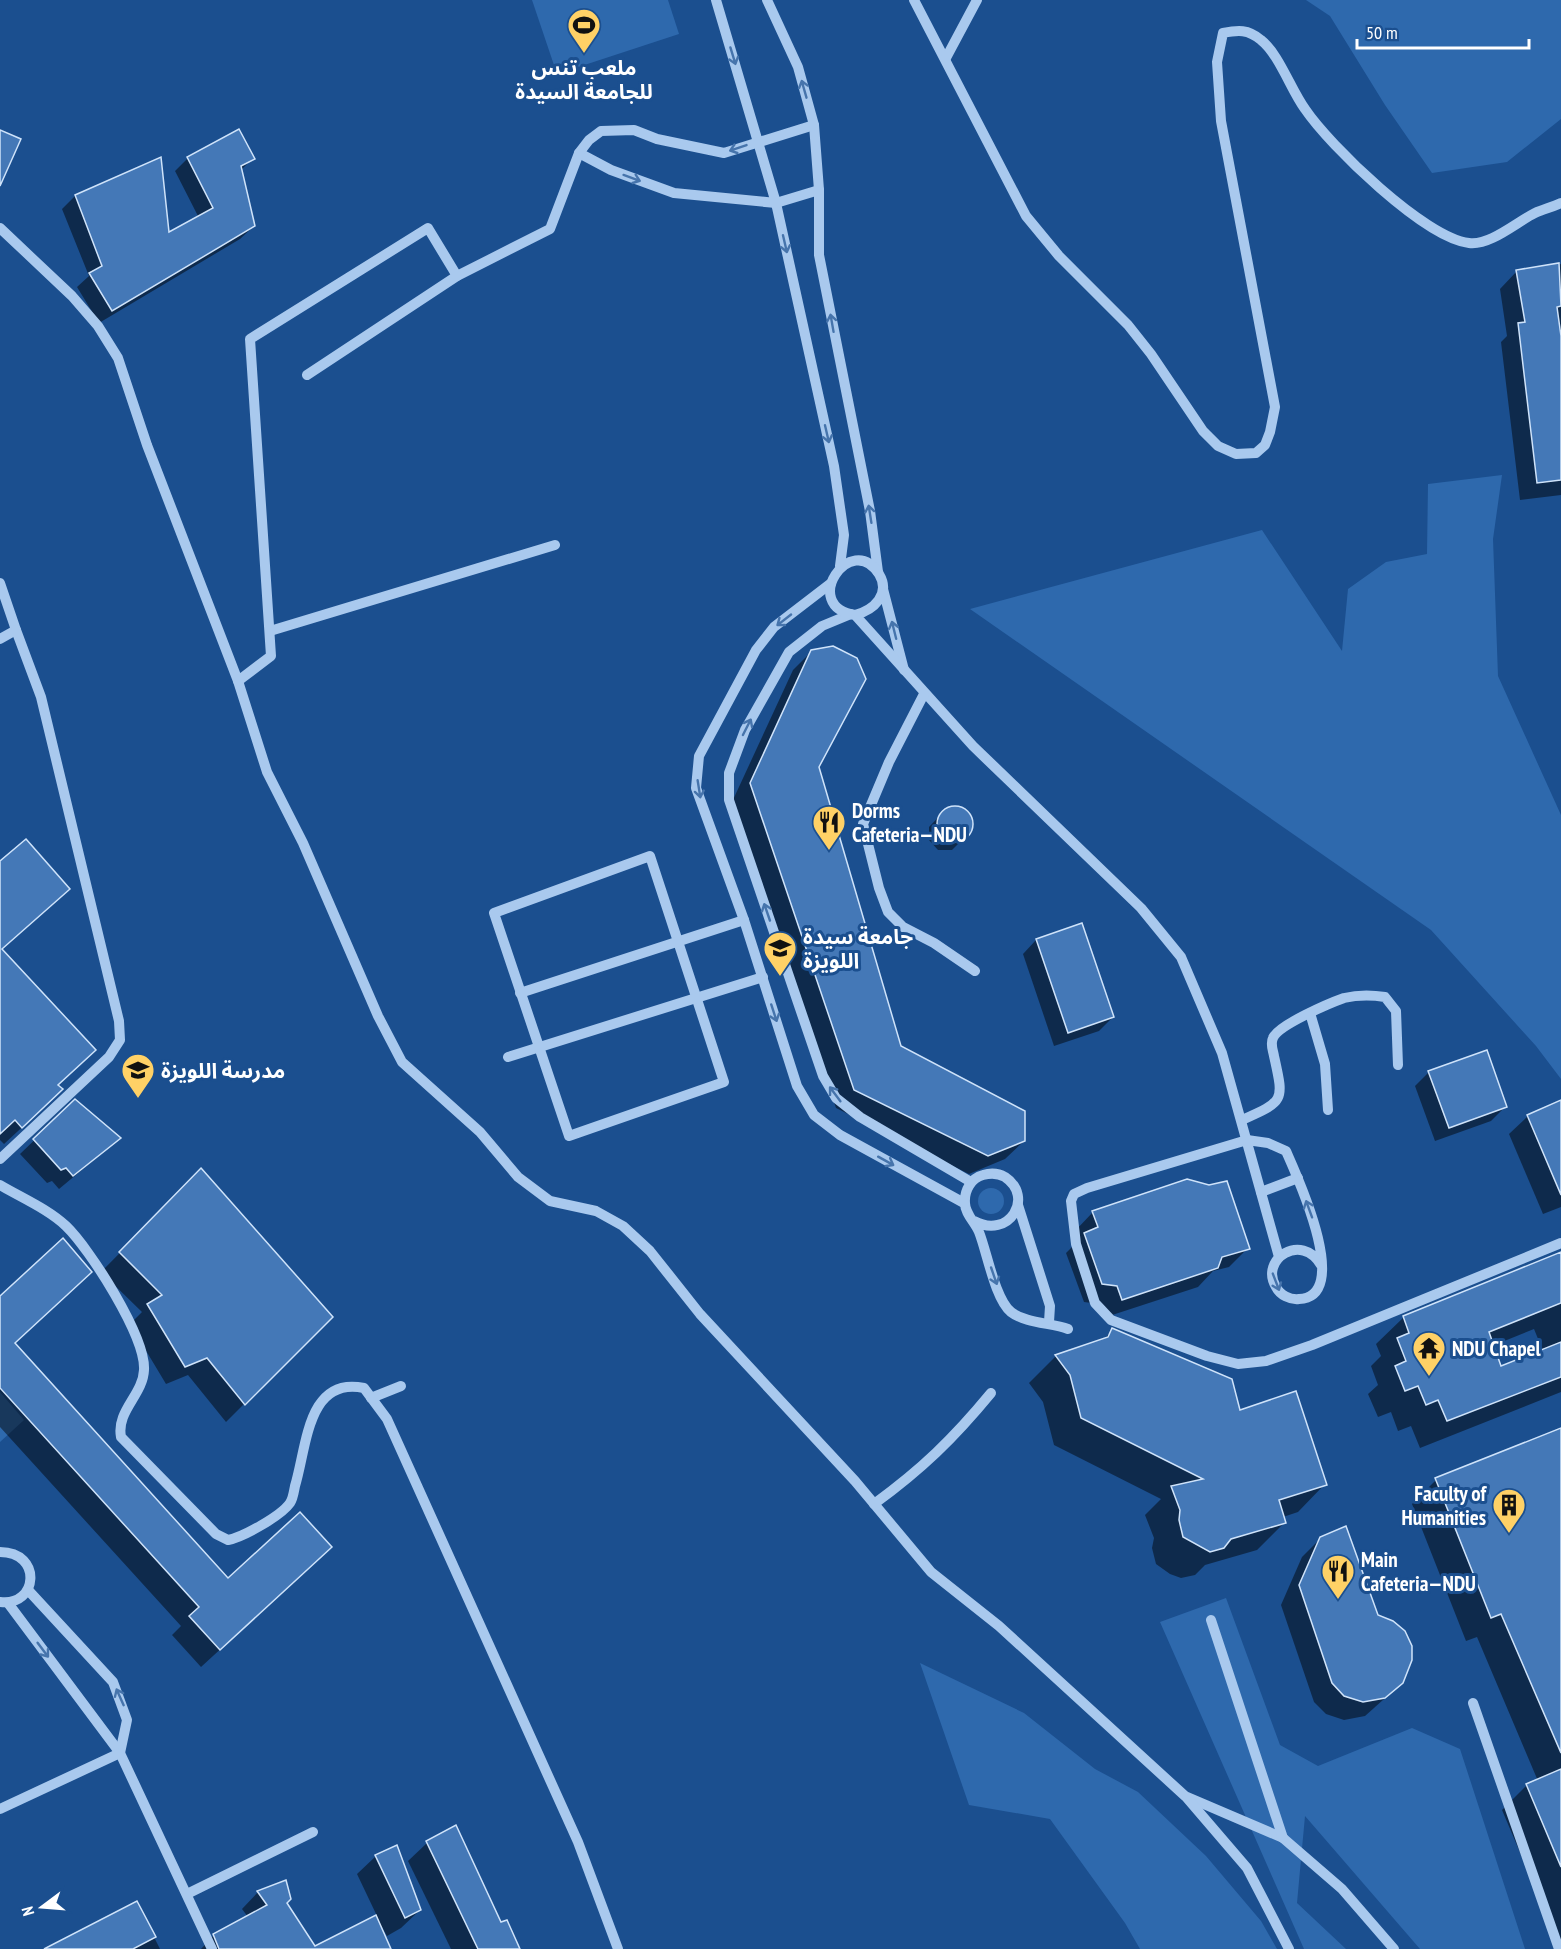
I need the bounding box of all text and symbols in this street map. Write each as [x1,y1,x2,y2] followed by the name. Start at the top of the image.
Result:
[566,7,602,54] sports icon: ملعب تنس للجامعة السيدة
[1357,12,1530,50] scale bar
[1366,21,1398,44] text: 50 m
[728,46,739,65] one-way arrow
[515,54,653,105] place label: ملعب تنس للجامعة السيدة
[798,80,809,99] one-way arrow
[729,143,748,154] one-way arrow
[622,173,640,184] one-way arrow
[779,234,791,253] one-way arrow
[826,314,837,333] one-way arrow
[822,424,833,444] one-way arrow
[864,505,875,525] one-way arrow
[776,614,792,626] one-way arrow
[887,621,899,640] one-way arrow
[741,719,753,736] one-way arrow
[693,779,704,798] one-way arrow
[852,797,967,848] place label: Dorms Cafeteria—NDU
[811,804,847,851] restaurant icon: Dorms Cafeteria—NDU
[761,903,772,922] one-way arrow
[803,923,913,974] place label: جامعة سيدة اللويزة
[762,930,798,977] school or university icon: جامعة سيدة اللويزة
[769,1003,780,1022] one-way arrow
[120,1052,156,1099] school or university icon: مدرسة اللويزة
[161,1057,285,1084] place label: مدرسة اللويزة
[829,1086,842,1102] one-way arrow
[877,1155,894,1167] one-way arrow
[1303,1200,1314,1219] one-way arrow
[990,1267,1001,1285] one-way arrow
[1271,1273,1282,1291] one-way arrow
[1411,1330,1447,1377] temple icon: NDU Chapel
[1452,1335,1542,1362] place label: NDU Chapel
[1402,1480,1487,1531] place label: Faculty of Humanities
[1491,1487,1527,1534] building icon: Faculty of Humanities
[1361,1546,1476,1597] place label: Main Cafeteria—NDU
[1320,1553,1356,1600] restaurant icon: Main Cafeteria—NDU
[37,1642,50,1658] one-way arrow
[113,1688,125,1706] one-way arrow
[12,1877,72,1937] north arrow
[17,1904,38,1918] text: N

